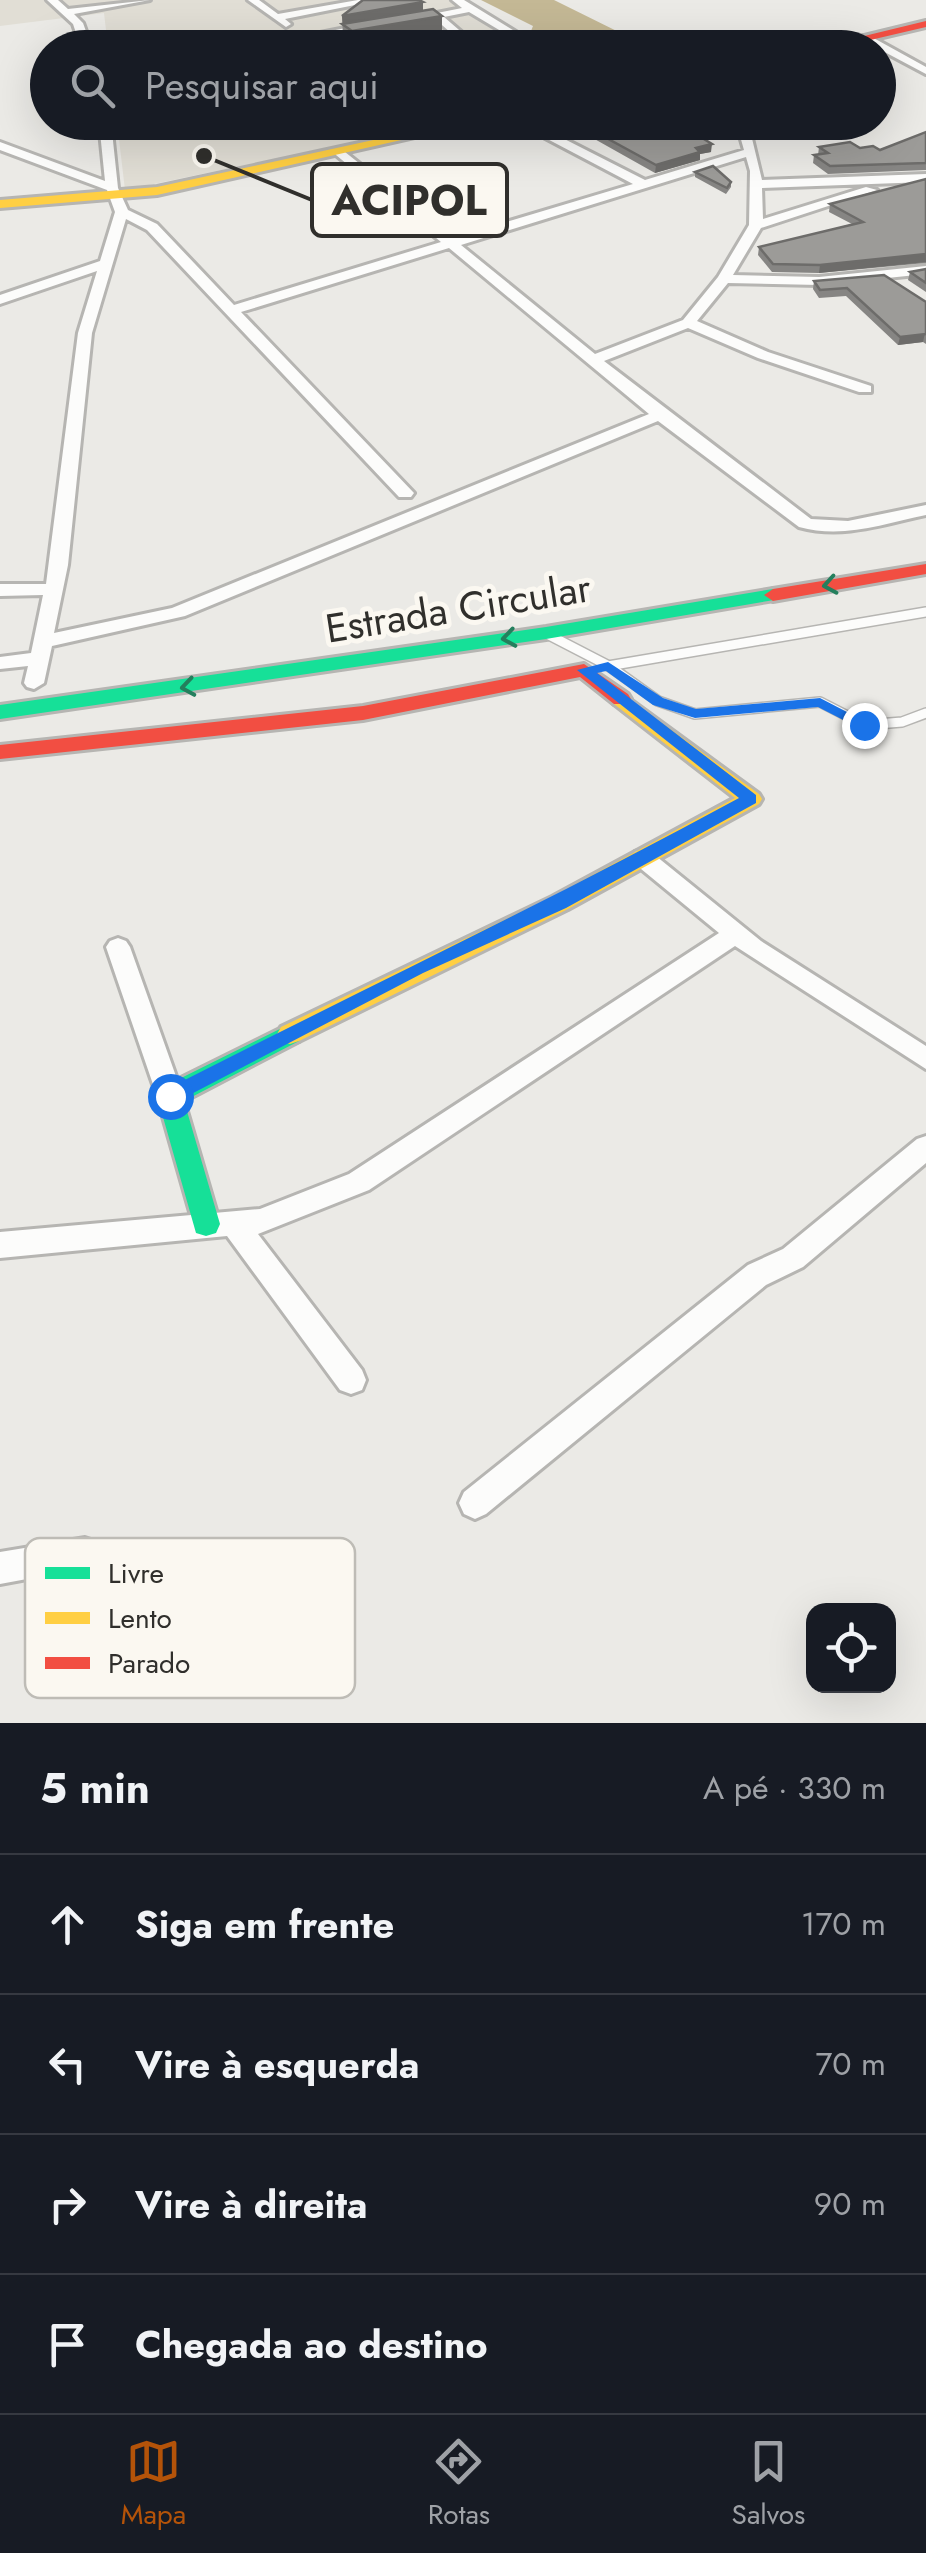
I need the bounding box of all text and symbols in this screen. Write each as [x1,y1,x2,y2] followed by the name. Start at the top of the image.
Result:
[30,30,896,140] search box
[65,58,120,113] icon: search
[145,58,379,113] text: Pesquisar aqui
[312,164,507,236] callout: ACIPOL
[330,170,487,231] text: ACIPOL
[321,558,595,658] street label: Estrada Circular
[822,574,838,595] one-way arrow
[501,627,518,648] one-way arrow
[180,676,196,697] one-way arrow
[842,703,888,749] route end
[148,1074,194,1120] route start
[25,1538,355,1698] legend
[108,1553,164,1594] text: Livre
[108,1598,172,1639] text: Lento
[806,1603,896,1693] map controls
[806,1603,896,1693] button: locate
[108,1643,190,1684] text: Parado
[40,1758,150,1819] text: 5 min
[703,1765,886,1811] text: A pé · 330 m
[40,1897,95,1952] icon: ahead
[135,1897,394,1952] text: Siga em frente
[801,1901,886,1947] text: 170 m
[40,2037,95,2092] icon: left
[135,2037,419,2092] text: Vire à esquerda
[815,2041,886,2087] text: 70 m
[40,2177,95,2232] icon: right
[135,2177,368,2232] text: Vire à direita
[814,2181,886,2227] text: 90 m
[40,2317,95,2372] icon: arrive
[135,2317,488,2372] text: Chegada ao destino
[121,2434,186,2535] tab: Mapa
[428,2434,490,2535] tab: Rotas
[732,2434,805,2535] tab: Salvos

